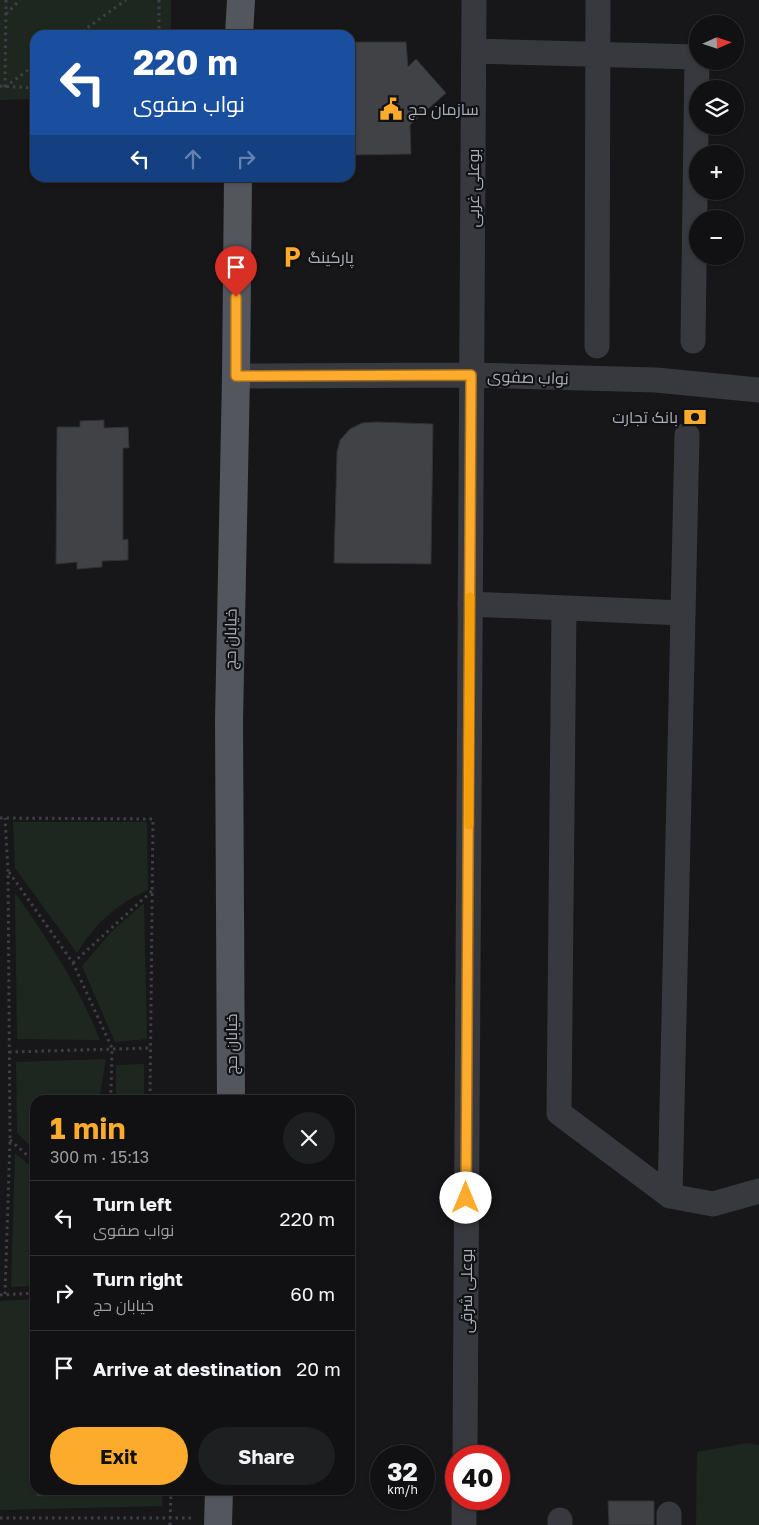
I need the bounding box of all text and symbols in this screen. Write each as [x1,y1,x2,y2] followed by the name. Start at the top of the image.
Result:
[689,15,744,70] north arrow
[689,15,744,265] map controls
[133,41,238,83] text: 220 m
[50,50,115,115] icon: left
[689,80,744,135] button: layers
[133,90,245,117] text: نواب صفوی
[378,96,404,122] public building icon: سازمان حج
[408,99,479,121] place label: سازمان حج
[126,145,154,173] icon: left
[179,145,207,173] icon: ahead
[232,145,260,173] icon: right
[689,145,744,200] button: +
[463,149,484,227] street label: بوعلی غربی
[689,210,744,265] button: −
[279,244,305,270] parking icon: پارکینگ
[215,246,257,297] pin
[308,247,354,269] place label: پارکینگ
[222,253,250,281] icon: arrive
[487,366,569,389] street label: نواب صفوی
[682,404,708,430] bank icon: بانک تجارت
[612,407,678,427] place label: بانک تجارت
[219,608,243,670] street label: خیابان حج
[221,1014,243,1074] street label: خیابان حج
[50,1110,126,1146] text: 1 min
[283,1112,335,1164] button: close
[50,1147,149,1167] text: 300 m · 15:13
[439,1171,491,1223] position arrow
[93,1192,172,1215] text: Turn left
[50,1204,78,1232] icon: left
[280,1207,335,1230] text: 220 m
[93,1220,174,1240] text: نواب صفوی
[456,1249,477,1333] street label: بوعلی شرقی
[93,1267,183,1290] text: Turn right
[50,1279,78,1307] icon: right
[290,1282,335,1305] text: 60 m
[93,1295,154,1315] text: خیابان حج
[50,1354,78,1382] icon: arrive
[93,1357,281,1380] text: Arrive at destination
[296,1357,341,1380] text: 20 m
[50,1427,188,1485] button: Exit
[198,1427,335,1485] button: Share
[445,1445,510,1510] speed limit sign: 40
[387,1456,418,1487] text: 32
[387,1482,418,1497] text: km/h

